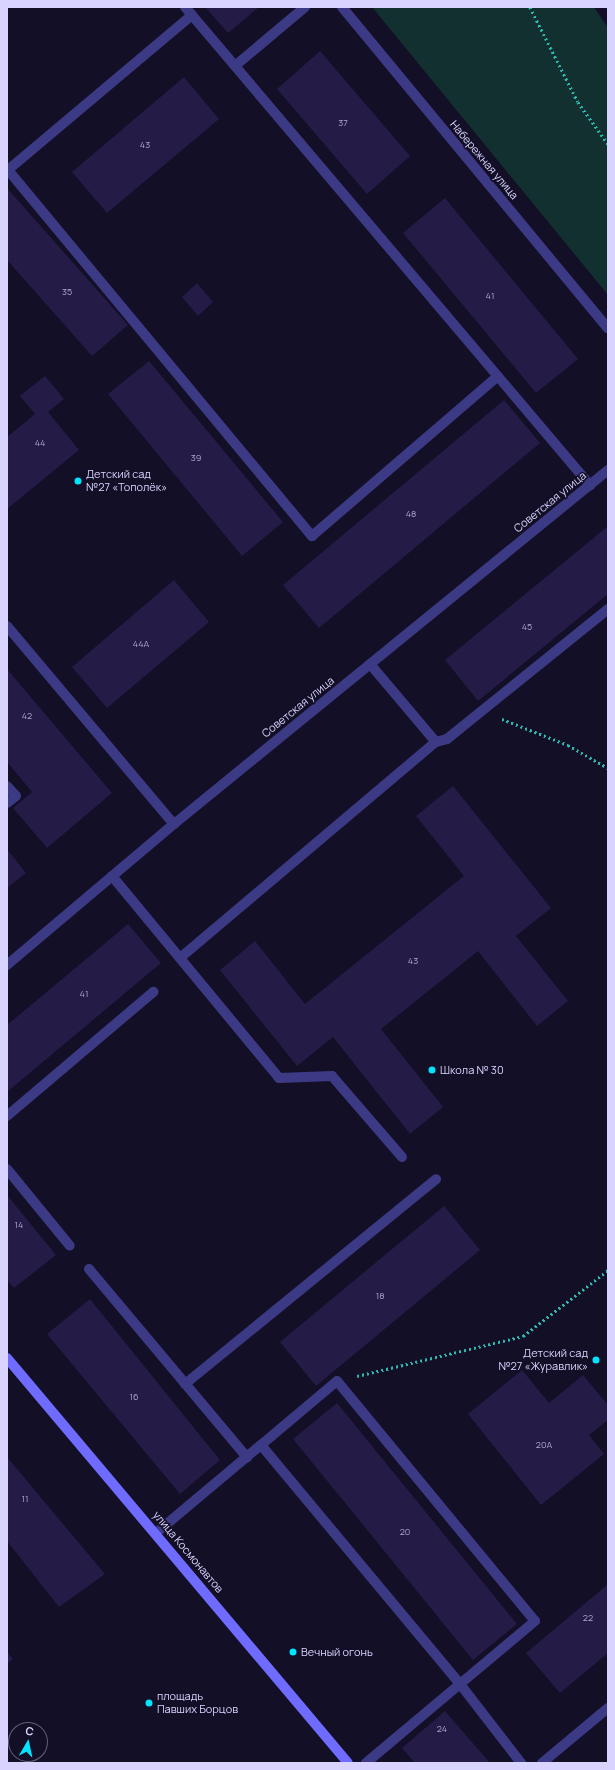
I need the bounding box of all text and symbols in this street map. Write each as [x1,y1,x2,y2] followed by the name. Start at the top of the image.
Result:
[338,118,348,128] house number: 37
[447,118,521,202] street label: Набережная улица
[140,140,150,150] house number: 43
[62,287,72,297] house number: 35
[486,291,494,301] house number: 41
[35,438,45,448] house number: 44
[191,453,201,463] house number: 39
[86,468,167,494] place label: Детский сад №27 «Тополёк»
[511,469,589,535] street label: Советская улица
[73,476,83,486] marker: Детский сад №27 «Тополёк»
[406,509,416,519] house number: 48
[522,622,532,632] house number: 45
[133,639,149,649] house number: 44А
[259,674,337,740] street label: Советская улица
[22,711,32,721] house number: 42
[408,956,418,966] house number: 43
[80,989,88,999] house number: 41
[440,1063,504,1077] place label: Школа № 30
[427,1065,437,1075] marker: Школа № 30
[15,1220,23,1230] house number: 14
[376,1291,384,1301] house number: 18
[498,1347,588,1373] place label: Детский сад №27 «Журавлик»
[591,1355,601,1365] marker: Детский сад №27 «Журавлик»
[129,1392,139,1402] house number: 16
[536,1440,552,1450] house number: 20А
[21,1494,29,1504] house number: 11
[150,1509,226,1595] street label: улица Космонавтов
[400,1527,410,1537] house number: 20
[583,1613,593,1623] house number: 22
[301,1645,373,1659] place label: Вечный огонь
[288,1647,298,1657] marker: Вечный огонь
[157,1690,238,1716] place label: площадь Павших Борцов
[144,1698,154,1708] marker: площадь Павших Борцов
[8,1722,48,1762] north arrow
[25,1723,35,1739] text: С
[437,1724,447,1734] house number: 24

